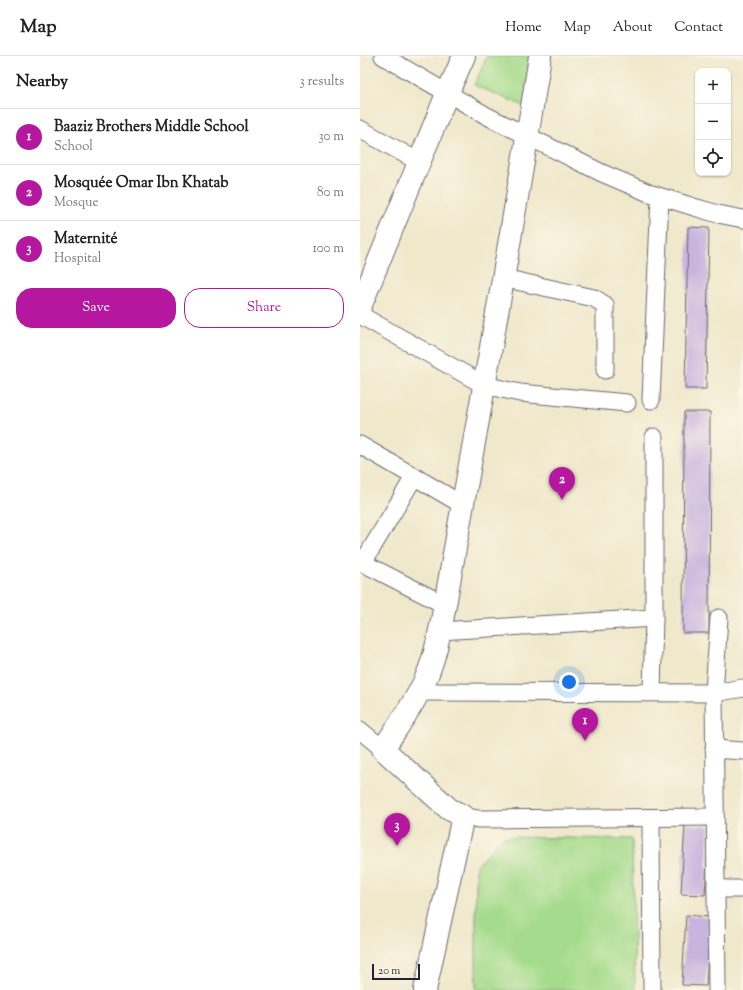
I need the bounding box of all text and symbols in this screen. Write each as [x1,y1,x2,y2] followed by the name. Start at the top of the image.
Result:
[20,14,57,41] text: Map
[505,18,542,38] text: Home
[564,18,591,38] text: Map
[613,18,652,38] text: About
[674,18,723,38] text: Contact
[695,68,731,176] map controls
[695,68,731,104] button: +
[16,70,68,94] text: Nearby
[299,73,344,91] text: 3 results
[695,104,731,140] button: −
[54,117,249,138] text: Baaziz Brothers Middle School
[27,128,31,146] text: 1
[318,128,344,146] text: 30 m
[54,138,93,156] text: School
[695,140,731,176] button: locate
[54,173,228,194] text: Mosquée Omar Ibn Khatab
[26,184,32,202] text: 2
[317,184,344,202] text: 80 m
[54,194,99,212] text: Mosque
[54,229,117,250] text: Maternité
[26,240,32,258] text: 3
[312,240,344,258] text: 100 m
[54,250,101,268] text: Hospital
[16,288,176,328] button: Save
[184,288,344,328] button: Share
[549,467,575,500] pin: 2
[559,672,579,692] your location
[572,708,598,741] pin: 1
[384,813,410,846] pin: 3
[372,962,420,981] scale bar
[378,963,400,979] text: 20 m

